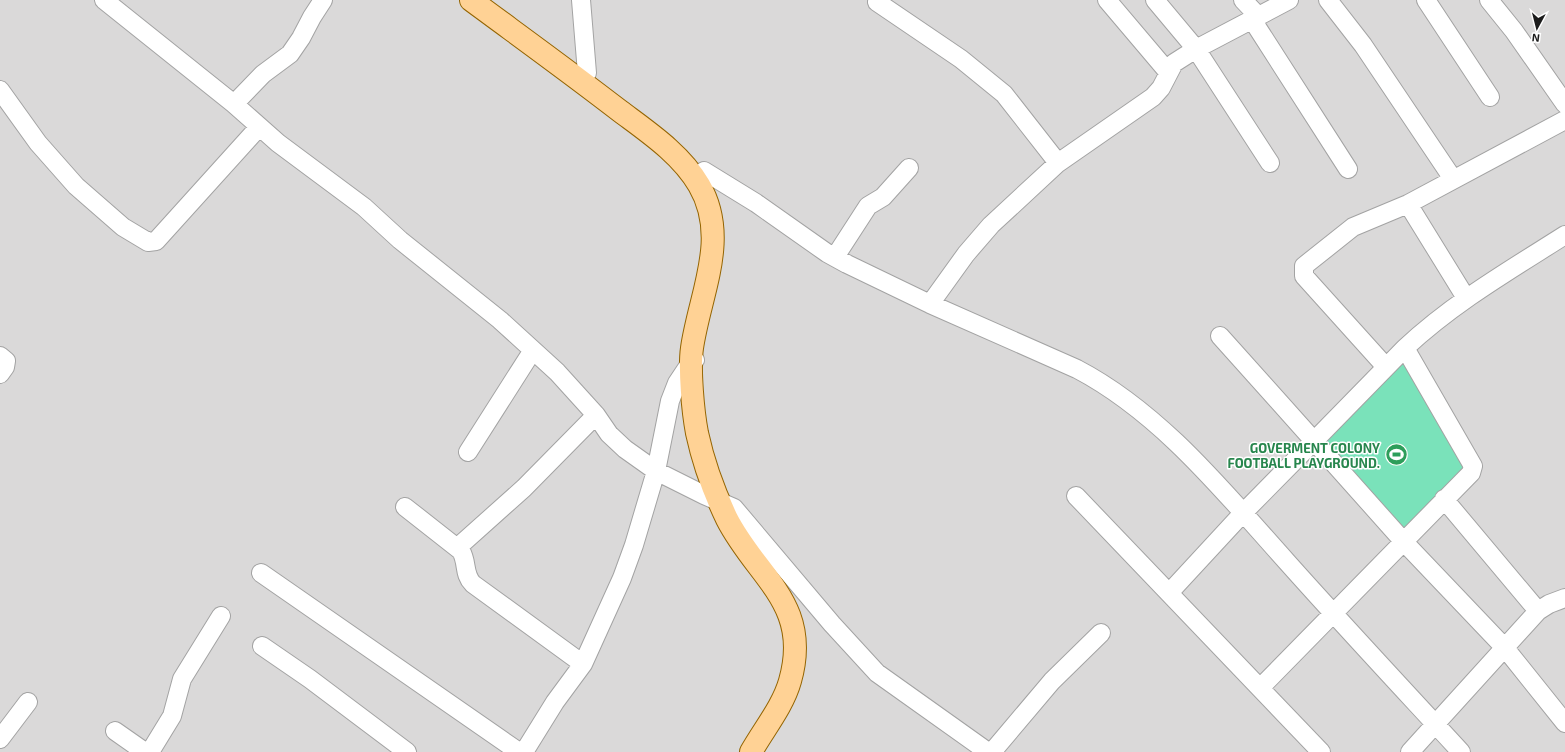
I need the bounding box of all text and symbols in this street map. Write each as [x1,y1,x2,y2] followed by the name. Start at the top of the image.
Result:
[1517,8,1557,48] north arrow
[1531,31,1540,45] text: N
[1227,440,1380,471] place label: GOVERMENT COLONY FOOTBALL PLAYGROUND.
[1383,442,1409,468] sports icon: GOVERMENT COLONY FOOTBALL PLAYGROUND.

